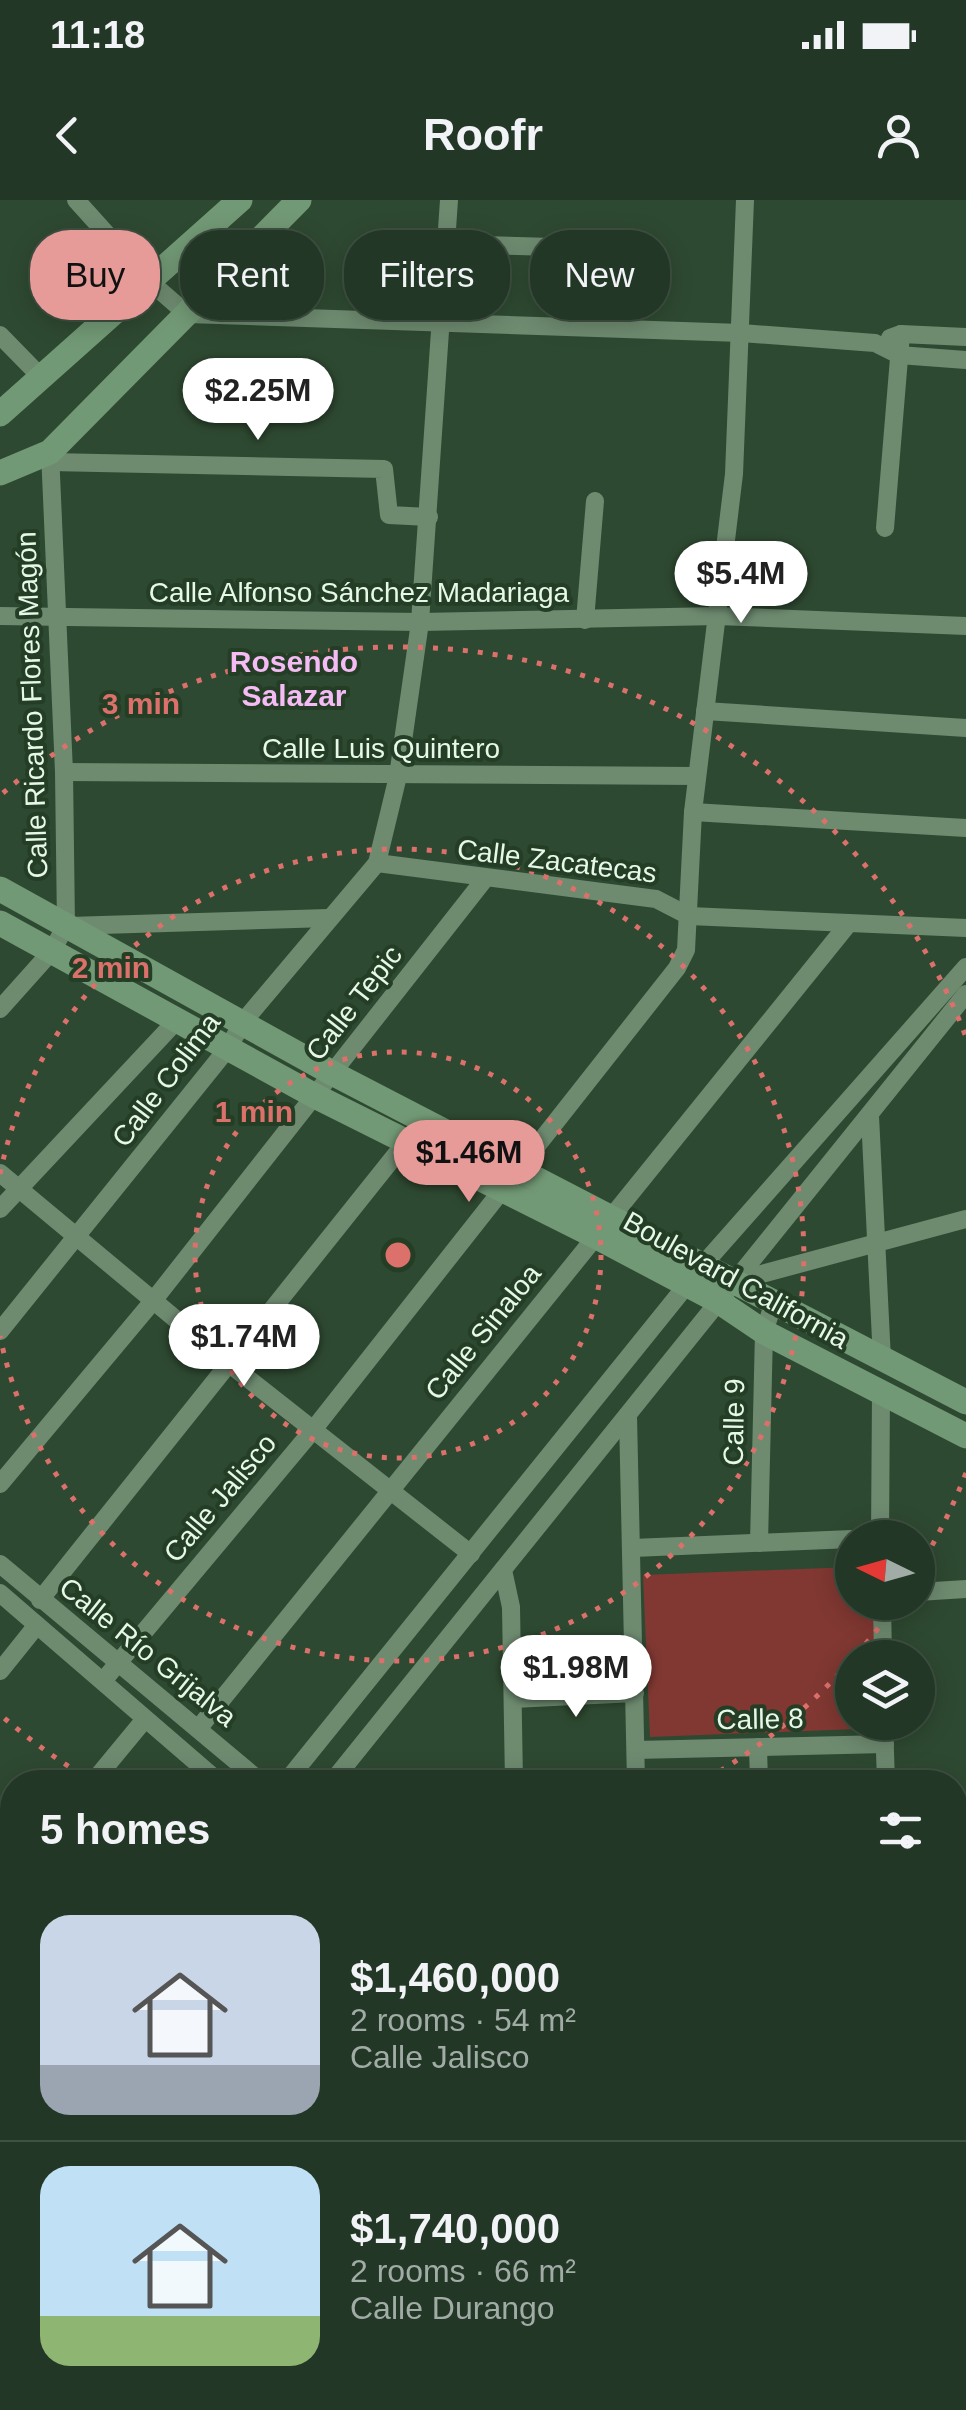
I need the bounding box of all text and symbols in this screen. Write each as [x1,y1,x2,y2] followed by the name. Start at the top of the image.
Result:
[50,14,145,56] text: 11:18
[40,108,95,163] icon: back
[871,108,926,163] icon: person
[423,109,543,160] text: Roofr
[30,230,160,320] chip: Buy
[180,230,324,320] chip: Rent
[344,230,510,320] chip: Filters
[530,230,670,320] chip: New
[177,358,339,443] pin: $2.25M
[205,372,311,408] text: $2.25M
[10,531,54,879] street label: Calle Ricardo Flores Magón
[671,541,811,626] pin: $5.4M
[697,555,785,591] text: $5.4M
[149,577,570,608] street label: Calle Alfonso Sánchez Madariaga
[230,645,358,712] district label: Rosendo Salazar
[102,687,180,720] text: 3 min
[262,733,500,764] street label: Calle Luis Quintero
[455,833,659,889] street label: Calle Zacatecas
[300,940,408,1066] street label: Calle Tepic
[72,951,150,984] text: 2 min
[106,1007,226,1153] street label: Calle Colima
[215,1095,293,1128] text: 1 min
[388,1120,550,1205] pin: $1.46M
[416,1134,522,1170] text: $1.46M
[618,1205,854,1355] street label: Boulevard California
[380,1237,416,1273] centre of rings
[419,1258,547,1406] street label: Calle Sinaloa
[163,1304,325,1389] pin: $1.74M
[191,1318,297,1354] text: $1.74M
[718,1378,750,1466] street label: Calle 9
[158,1428,282,1568] street label: Calle Jalisco
[835,1520,935,1620] north arrow
[835,1520,935,1740] map controls
[54,1571,243,1733] street label: Calle Río Grijalva
[495,1635,657,1720] pin: $1.98M
[835,1640,935,1740] button: layers
[523,1649,629,1685] text: $1.98M
[716,1703,804,1735] street label: Calle 8
[873,1803,928,1858] icon: filters
[40,1806,210,1853] text: 5 homes
[350,1954,560,2001] text: $1,460,000
[120,1955,240,2075] icon: home
[350,2002,576,2038] text: 2 rooms · 54 m²
[350,2039,530,2075] text: Calle Jalisco
[350,2205,560,2252] text: $1,740,000
[120,2206,240,2326] icon: home
[350,2253,576,2289] text: 2 rooms · 66 m²
[350,2290,555,2326] text: Calle Durango

